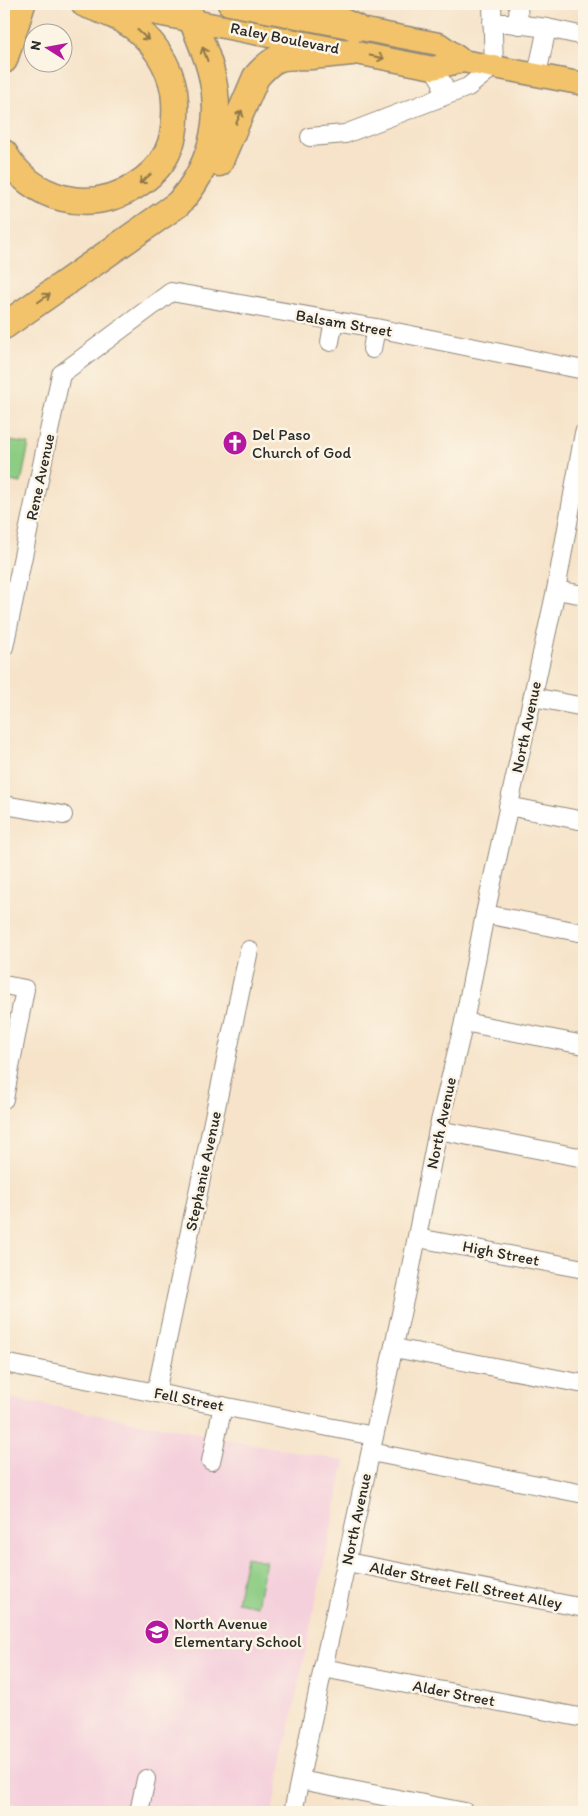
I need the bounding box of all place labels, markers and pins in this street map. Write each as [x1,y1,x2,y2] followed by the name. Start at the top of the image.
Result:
[252,425,351,462] place label: Del Paso Church of God
[222,430,248,456] church icon: Del Paso Church of God
[174,1614,302,1651] place label: North Avenue Elementary School
[144,1619,170,1645] school or university icon: North Avenue Elementary School

